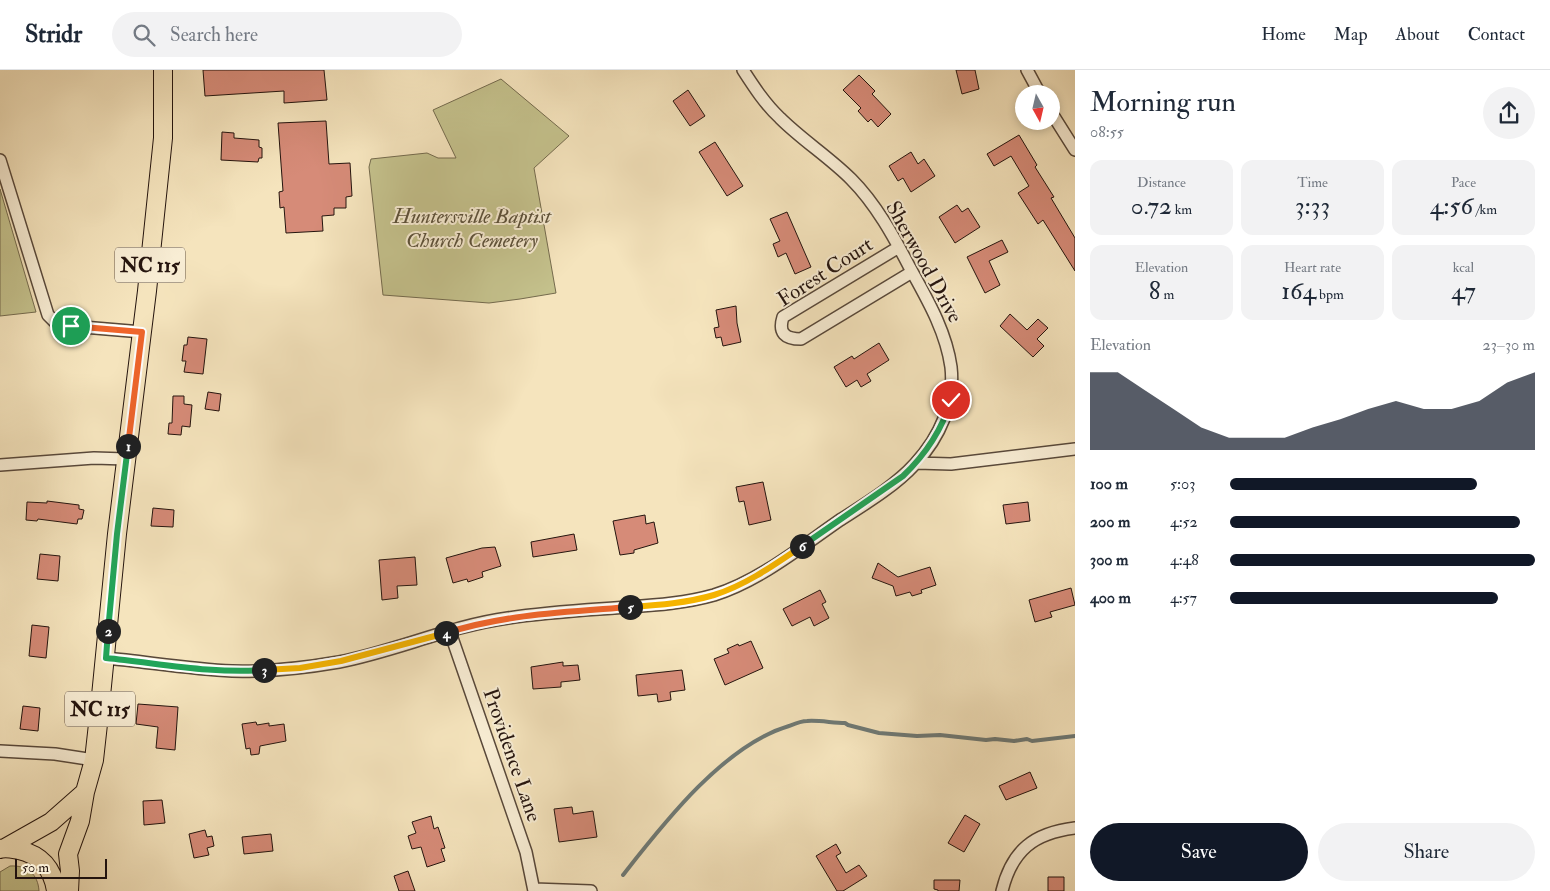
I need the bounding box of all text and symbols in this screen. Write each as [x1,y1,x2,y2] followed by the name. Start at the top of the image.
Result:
[112,12,462,57] search box
[25,19,82,50] text: Stridr
[130,21,158,49] icon: search
[170,23,258,47] text: Search here
[1261,23,1306,46] text: Home
[1334,23,1368,46] text: Map
[1396,23,1440,46] text: About
[1468,23,1525,46] text: Contact
[1015,85,1060,130] north arrow
[1015,85,1060,130] map controls
[1090,85,1236,120] text: Morning run
[1483,87,1535,139] button: share
[1090,122,1124,142] text: 08:55
[1137,174,1186,191] text: Distance
[1297,174,1328,191] text: Time
[1451,174,1476,191] text: Pace
[1131,191,1172,222] text: 0.72
[1295,191,1330,222] text: 3:33
[1430,191,1473,222] text: 4:56
[879,196,969,328] street label: Sherwood Drive
[1172,201,1192,218] text: km
[1473,201,1497,218] text: /km
[392,203,552,254] park label: Huntersville Baptist Church Cemetery
[772,231,878,313] street label: Forest Court
[115,248,185,282] road number: NC 115
[1135,259,1188,276] text: Elevation
[1284,259,1341,276] text: Heart rate
[1453,259,1474,276] text: kcal
[1149,276,1160,307] text: 8
[1281,276,1316,307] text: 164
[1451,276,1476,307] text: 47
[1160,286,1174,303] text: m
[1316,286,1344,303] text: bpm
[50,305,92,347] pin
[57,312,85,340] icon: arrive
[1090,335,1151,355] text: Elevation
[1483,335,1535,355] text: 23–30 m
[930,379,972,421] pin
[937,386,965,414] icon: check
[116,434,140,458] pin: 1
[126,438,131,455] text: 1
[1090,474,1128,494] text: 100 m
[1170,474,1195,494] text: 5:03
[1090,512,1130,532] text: 200 m
[1170,512,1198,532] text: 4:52
[790,534,814,558] pin: 6
[799,538,806,555] text: 6
[1090,550,1128,570] text: 300 m
[1170,550,1199,570] text: 4:48
[1090,588,1131,608] text: 400 m
[1170,588,1197,608] text: 4:57
[618,594,642,620] pin: 5
[627,599,634,616] text: 5
[96,618,120,644] pin: 2
[434,620,458,646] pin: 4
[105,623,112,640] text: 2
[443,625,450,642] text: 4
[252,658,276,682] pin: 3
[262,662,267,679] text: 3
[477,685,548,825] street label: Providence Lane
[65,692,135,726] road number: NC 115
[1090,823,1308,881] button: Save
[1318,823,1535,881] button: Share
[15,856,108,879] scale bar
[22,859,49,876] text: 50 m

